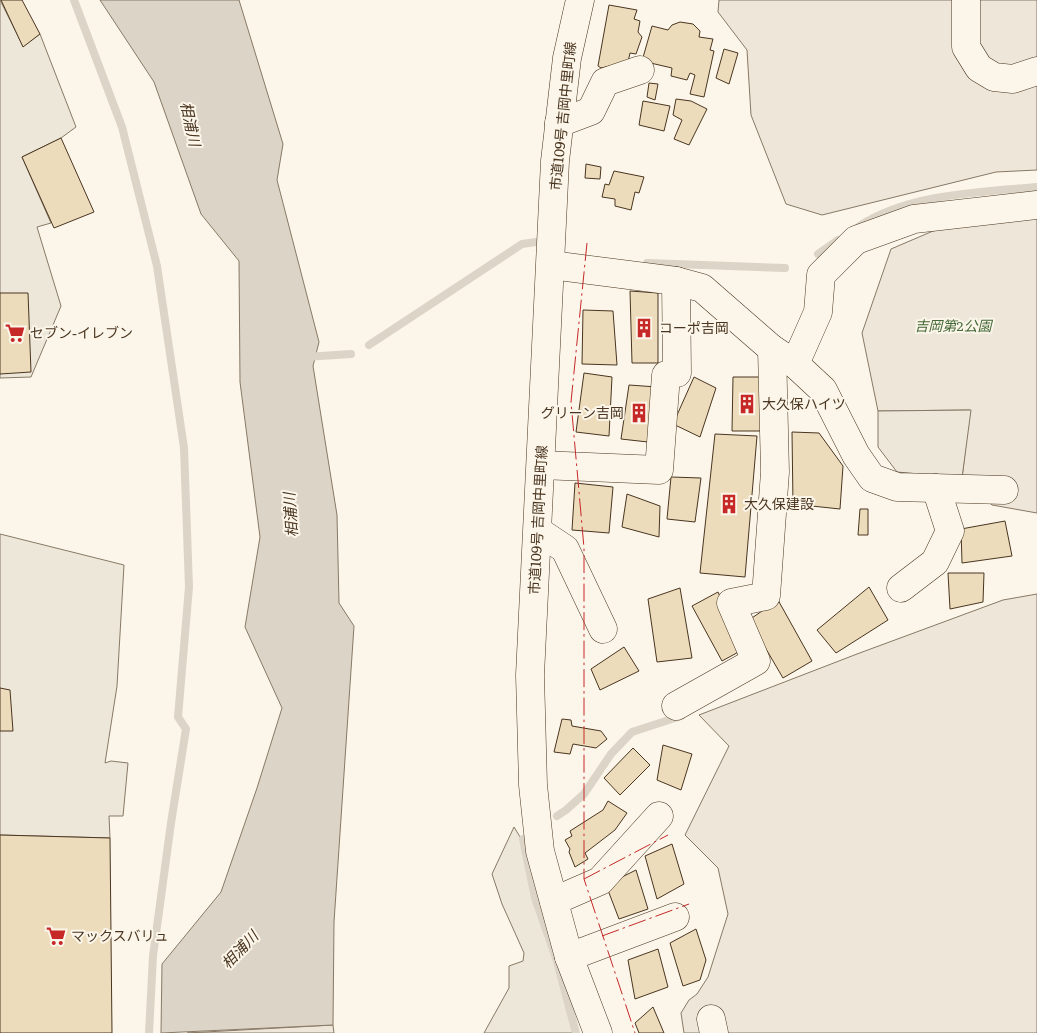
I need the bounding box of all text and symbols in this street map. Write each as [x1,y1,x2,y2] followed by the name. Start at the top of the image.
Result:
[544,40,580,191] street label: 市道109号 吉岡中里町線
[176,99,208,150] water label: 相浦川
[914,315,994,335] park label: 吉岡第2公園
[633,317,655,339] building icon: コーポ吉岡
[659,317,729,337] place label: コーポ吉岡
[4,322,26,344] supermarket icon: セブン-イレブン
[30,322,133,342] place label: セブン-イレブン
[736,393,758,415] building icon: 大久保ハイツ
[762,393,846,413] place label: 大久保ハイツ
[541,402,624,422] place label: グリーン吉岡
[628,402,650,424] building icon: グリーン吉岡
[523,445,551,595] street label: 市道109号 吉岡中里町線
[276,490,303,538] water label: 相浦川
[718,493,740,515] building icon: 大久保建設
[744,493,814,513] place label: 大久保建設
[215,923,264,973] water label: 相浦川
[45,925,67,947] supermarket icon: マックスバリュ
[71,925,169,945] place label: マックスバリュ

